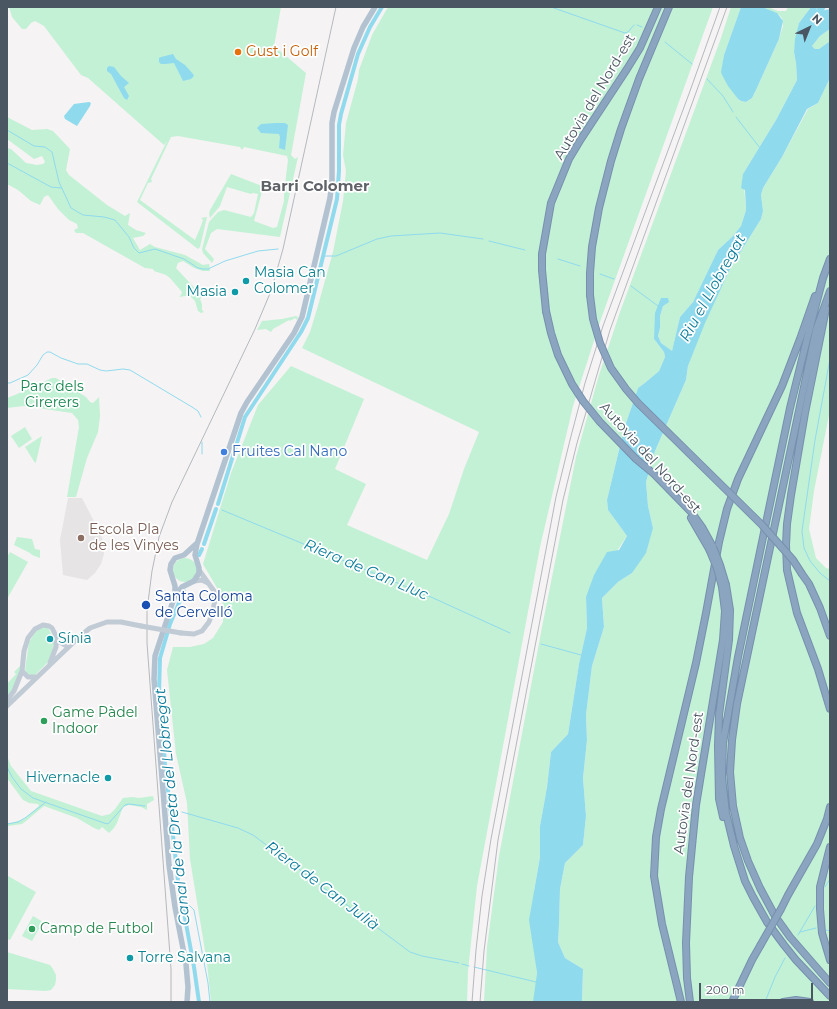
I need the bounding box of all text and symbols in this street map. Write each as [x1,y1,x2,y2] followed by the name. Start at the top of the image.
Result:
[789,8,829,48] north arrow
[809,11,825,27] text: N
[551,31,639,163] street label: Autovia del Nord-est
[246,44,318,60] place label: Gust i Golf
[233,47,243,57] marker: Gust i Golf
[261,178,369,196] district label: Barri Colomer
[676,231,750,345] water label: Riu el Llobregat
[254,265,326,298] place label: Masia Can Colomer
[241,276,251,286] marker: Masia Can Colomer
[187,284,227,300] place label: Masia
[230,287,240,297] marker: Masia
[20,379,84,412] park label: Parc dels Cirerers
[596,399,704,517] street label: Autovia del Nord-est
[232,444,347,460] place label: Fruites Cal Nano
[219,447,229,457] marker: Fruites Cal Nano
[89,522,178,554] place label: Escola Pla de les Vinyes
[76,533,86,543] marker: Escola Pla de les Vinyes
[301,536,431,604] water label: Riera de Can Lluc
[155,589,253,622] place label: Santa Coloma de Cervelló
[140,599,152,611] marker: Santa Coloma de Cervelló
[58,631,92,647] place label: Sínia
[45,634,55,644] marker: Sínia
[152,687,194,927] water label: Canal de la Dreta del Llobregat
[52,705,138,738] place label: Game Pàdel Indoor
[671,711,707,855] street label: Autovia del Nord-est
[39,716,49,726] marker: Game Pàdel Indoor
[26,770,100,786] place label: Hivernacle
[103,773,113,783] marker: Hivernacle
[262,837,382,935] water label: Riera de Can Julià
[40,921,153,937] place label: Camp de Futbol
[27,924,37,934] marker: Camp de Futbol
[138,950,231,966] place label: Torre Salvana
[125,953,135,963] marker: Torre Salvana
[701,975,815,1001] scale bar
[706,982,745,997] text: 200 m

